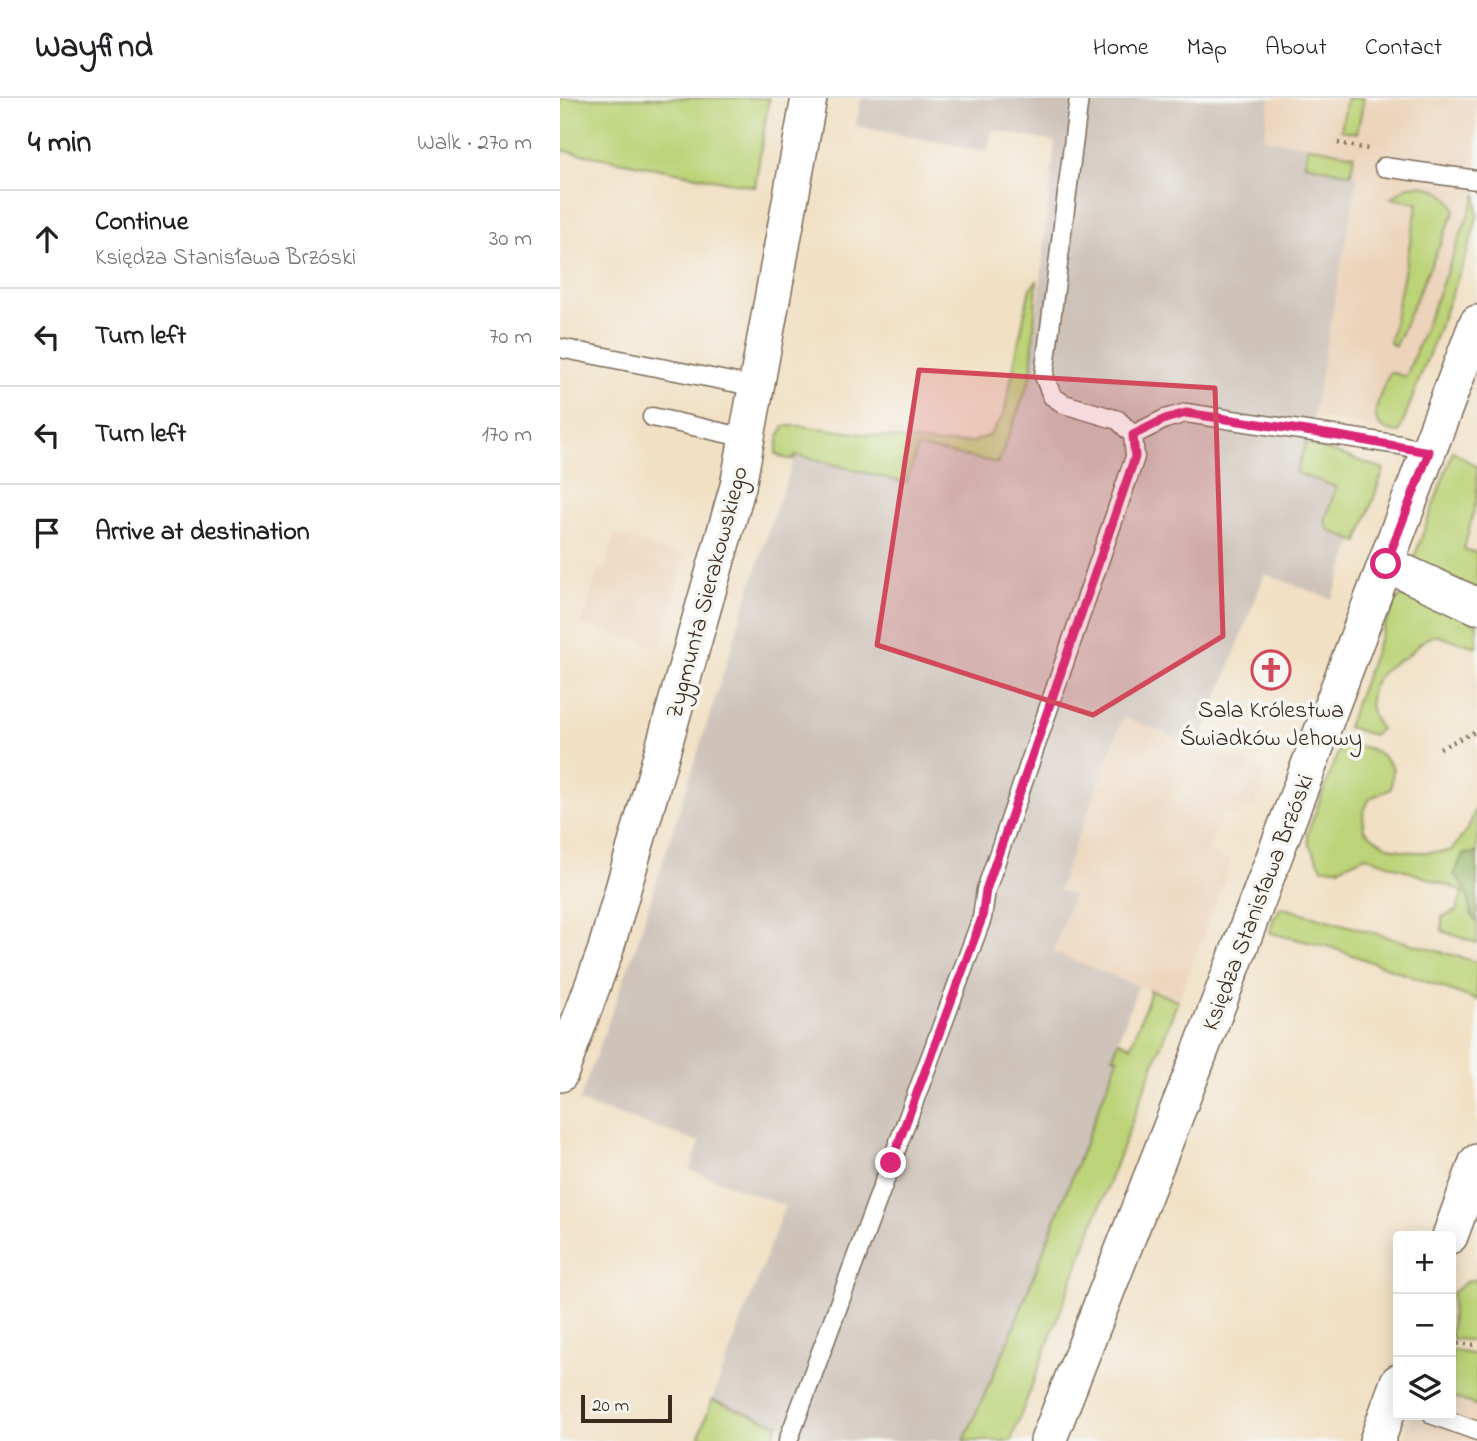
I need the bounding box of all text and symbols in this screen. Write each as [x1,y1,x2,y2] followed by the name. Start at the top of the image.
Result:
[35,24,153,72] text: Wayfind
[1093,31,1149,66] text: Home
[1187,31,1227,66] text: Map
[1265,31,1327,66] text: About
[1365,31,1442,66] text: Contact
[28,122,91,166] text: 4 min
[417,127,532,160] text: Walk · 270 m
[95,204,188,242] text: Continue
[28,220,66,258] icon: ahead
[489,223,532,256] text: 30 m
[95,242,356,275] text: Księdza Stanisława Brzóski
[28,318,66,356] icon: left
[95,318,186,356] text: Turn left
[489,321,532,354] text: 70 m
[28,416,66,454] icon: left
[95,416,186,454] text: Turn left
[482,419,532,452] text: 170 m
[658,463,760,723] street label: Zygmunta Sierakowskiego
[28,514,66,552] icon: arrive
[95,514,310,552] text: Arrive at destination
[1370,548,1401,579] route start
[1250,649,1292,691] church icon: Sala Królestwa Świadków Jehowy
[1180,694,1362,758] place label: Sala Królestwa Świadków Jehowy
[1194,769,1325,1036] street label: Księdza Stanisława Brzóski
[875,1147,906,1178] route end
[1393,1231,1456,1420] map controls
[1393,1231,1456,1294] button: +
[1393,1294,1456,1357] button: −
[1393,1357,1456,1420] button: layers
[581,1392,672,1424] scale bar
[592,1393,629,1420] text: 20 m

